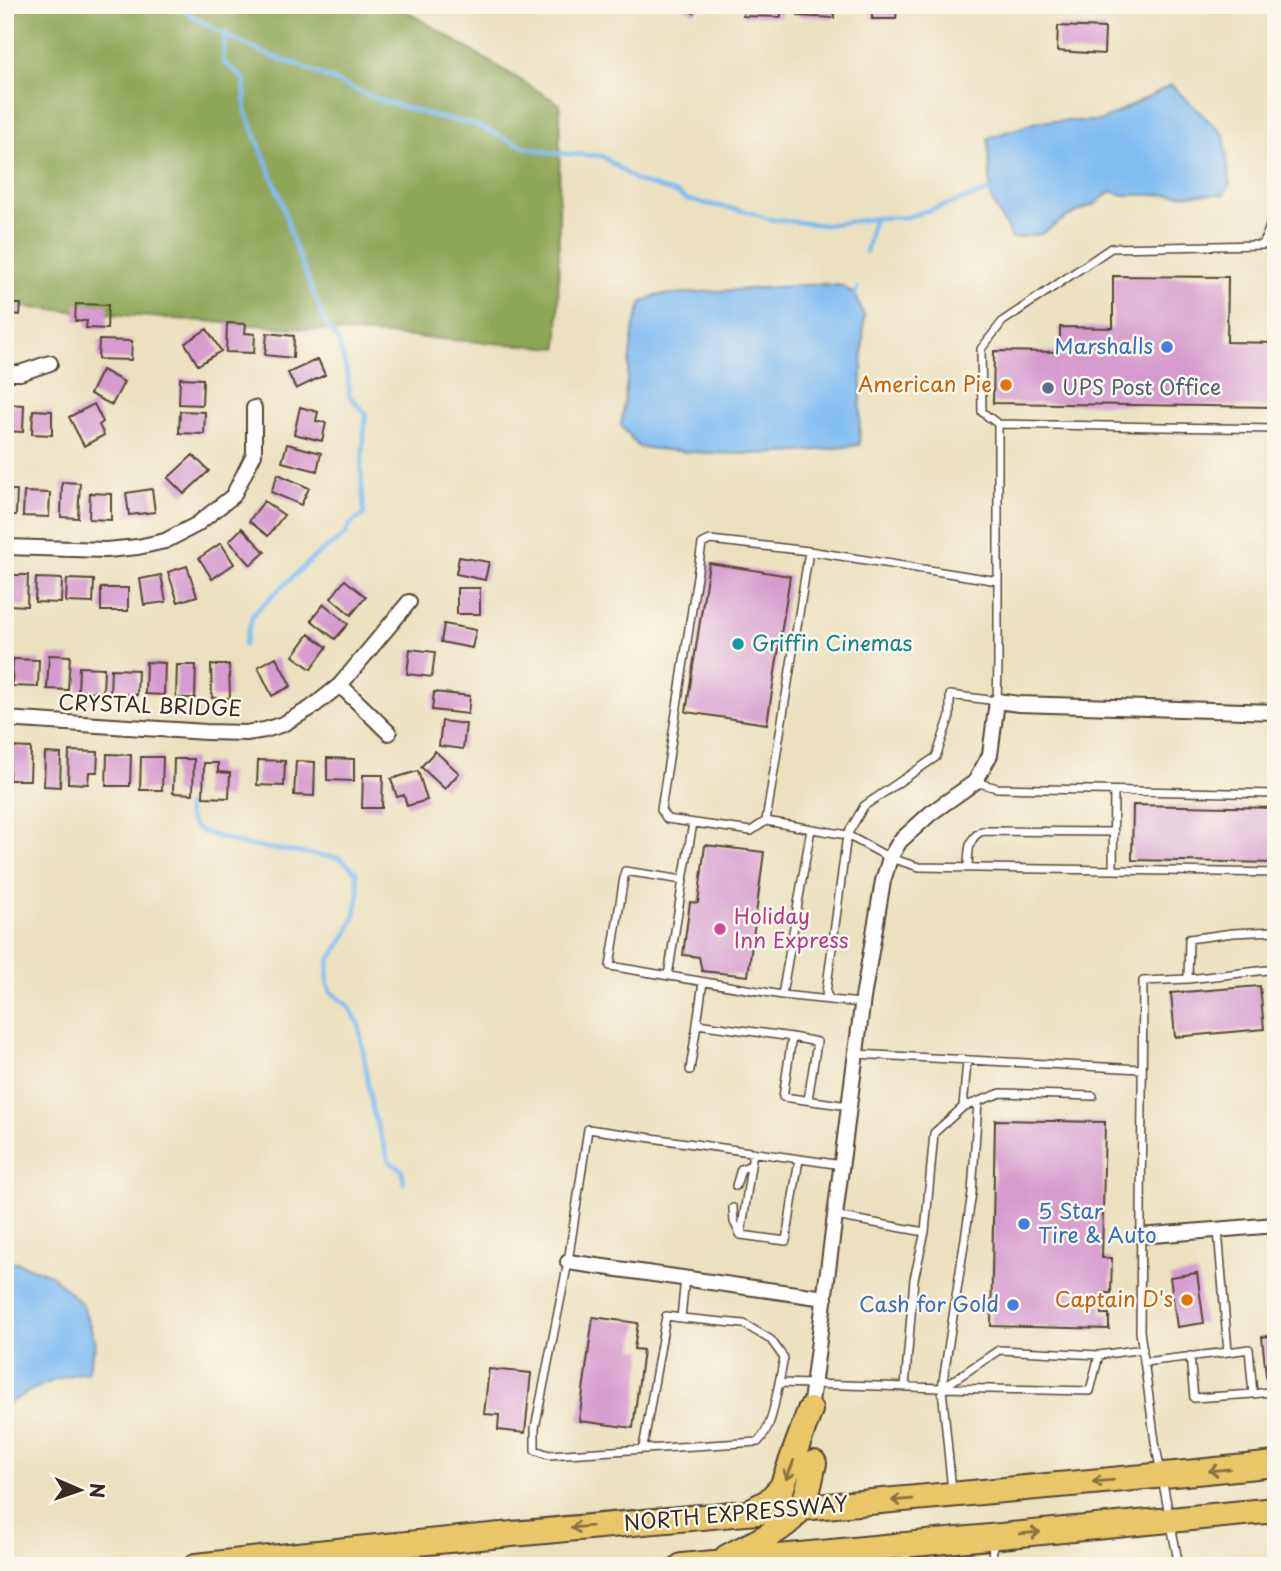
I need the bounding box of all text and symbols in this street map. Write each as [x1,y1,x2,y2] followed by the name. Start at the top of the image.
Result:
[1054,329,1153,361] place label: Marshalls
[1159,339,1175,355] marker: Marshalls
[858,367,992,399] place label: American Pie
[1062,370,1221,402] place label: UPS Post Office
[998,377,1014,393] marker: American Pie
[1040,380,1056,396] marker: UPS Post Office
[752,626,912,658] place label: Griffin Cinemas
[730,636,746,652] marker: Griffin Cinemas
[58,685,242,723] street label: CRYSTAL BRIDGE
[734,899,849,955] place label: Holiday Inn Express
[712,921,728,937] marker: Holiday Inn Express
[1038,1194,1157,1250] place label: 5 Star Tire & Auto
[1016,1216,1032,1232] marker: 5 Star Tire & Auto
[1055,1282,1173,1314] place label: Captain D's
[859,1287,999,1319] place label: Cash for Gold
[1179,1292,1195,1308] marker: Captain D's
[1005,1297,1021,1313] marker: Cash for Gold
[46,1456,116,1526] north arrow
[782,1459,795,1481] one-way arrow
[1208,1464,1231,1477] one-way arrow
[1092,1475,1115,1488] one-way arrow
[84,1483,112,1499] text: N
[622,1486,850,1538] street label: NORTH EXPRESSWAY
[892,1494,914,1507] one-way arrow
[570,1521,593,1534] one-way arrow
[1018,1526,1040,1539] one-way arrow

